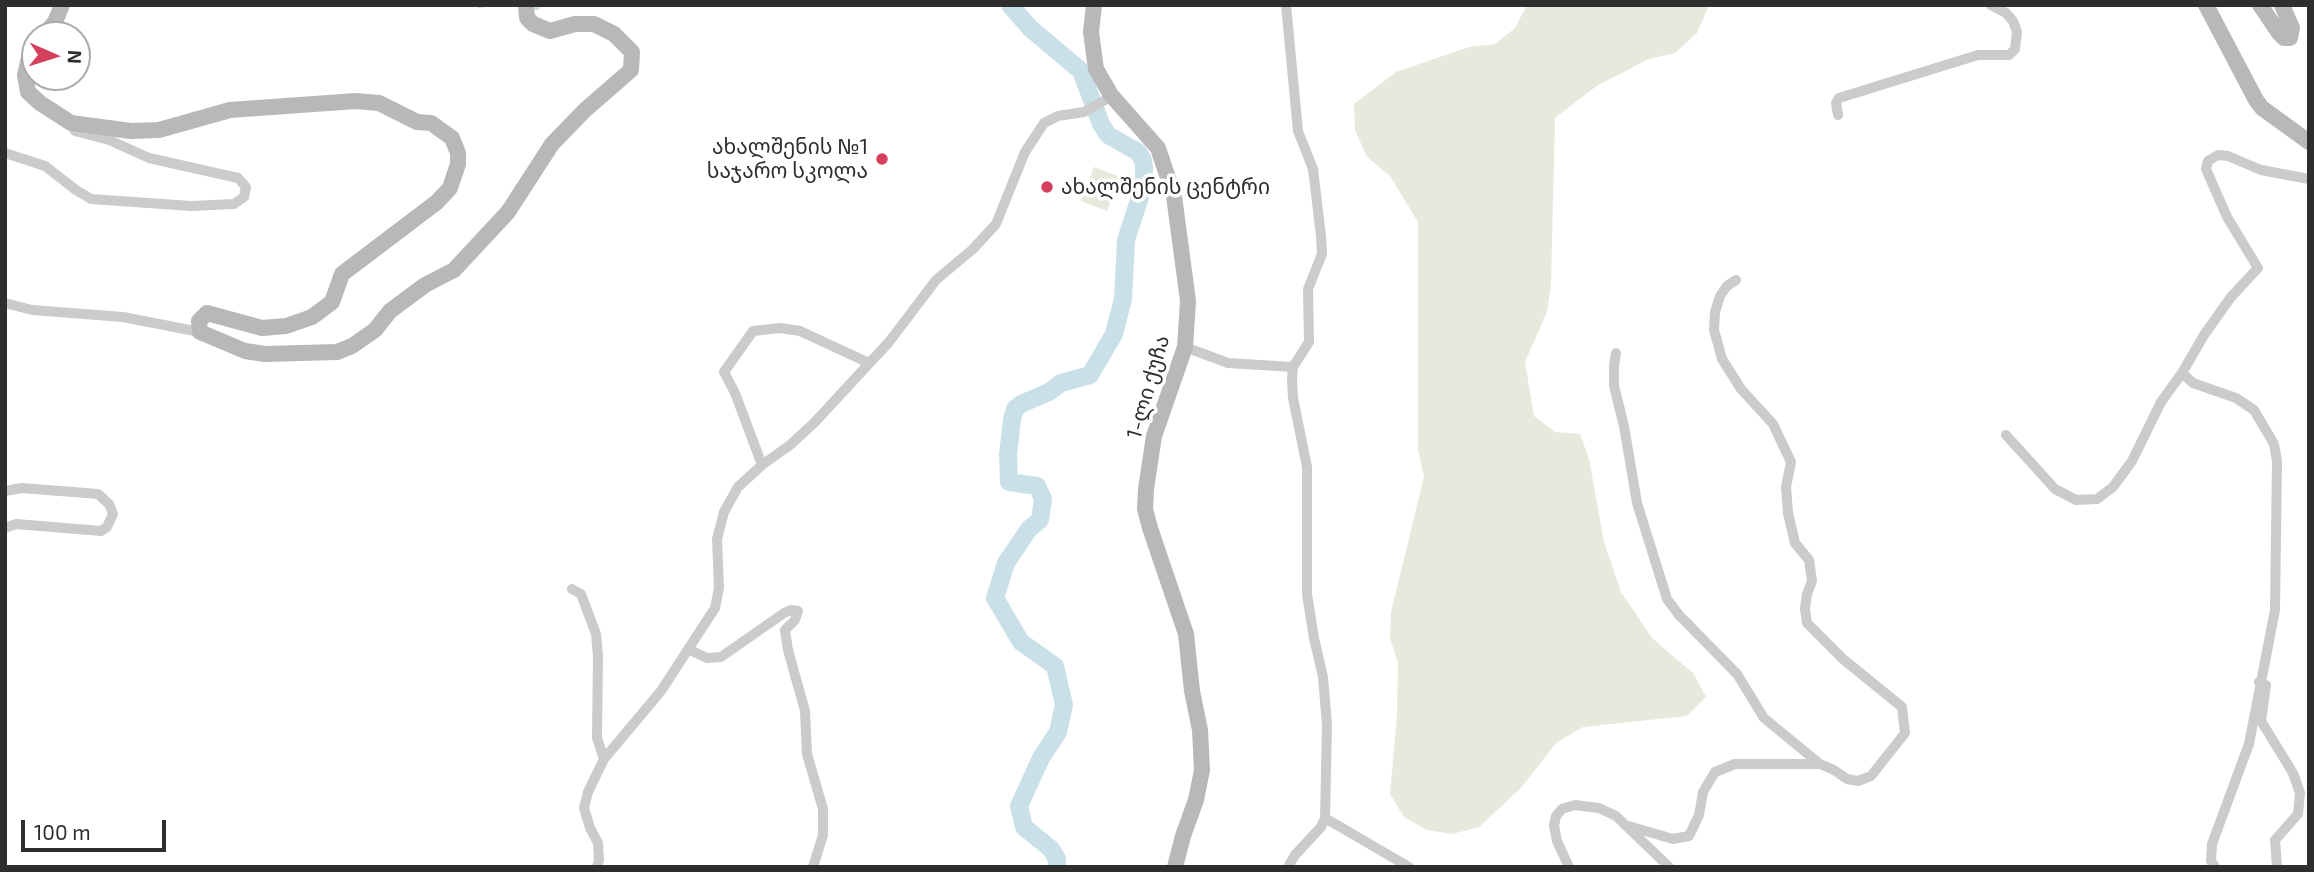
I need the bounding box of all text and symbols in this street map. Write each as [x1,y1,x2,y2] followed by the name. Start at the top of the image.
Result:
[21,21,91,91] north arrow
[64,50,87,64] text: N
[707,134,868,184] place label: ახალშენის №1 საჯარო სკოლა
[874,151,890,167] marker: ახალშენის №1 საჯარო სკოლა
[1061,174,1270,200] place label: ახალშენის ცენტრი
[1039,179,1055,195] marker: ახალშენის ცენტრი
[1121,332,1175,442] street label: 1-ლი ქუჩა
[24,806,170,850] scale bar
[34,819,91,844] text: 100 m

